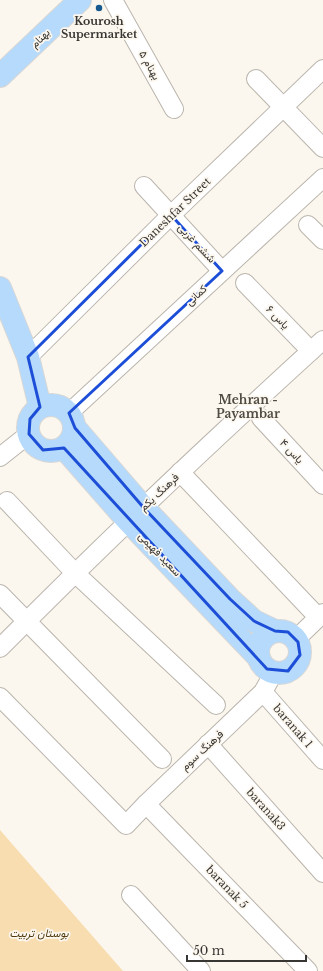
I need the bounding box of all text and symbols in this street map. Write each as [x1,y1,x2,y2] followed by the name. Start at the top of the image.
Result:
[94,3,104,13] marker: Kourosh Supermarket
[61,14,138,41] place label: Kourosh Supermarket
[27,25,53,51] street label: بهنام
[135,48,164,83] street label: بهنام ۵
[136,174,214,250] street label: Daneshfar Street
[174,220,219,267] street label: ششم غربی
[182,282,210,308] street label: کمانی
[263,302,293,332] street label: یاس ۶
[216,392,280,421] district label: Mehran - Payambar
[277,436,307,466] street label: یاس ۴
[136,470,182,515] street label: فرهنگ یکم
[135,529,185,579] street label: سعید فهیمی
[270,701,316,751] street label: baranak 1
[178,727,227,774] street label: فرهنگ سوم
[243,784,289,833] street label: baranak3
[202,862,251,911] street label: baranak 5
[9,926,69,940] park label: بوستان تربیت
[187,937,306,963] scale bar
[193,943,225,958] text: 50 m

